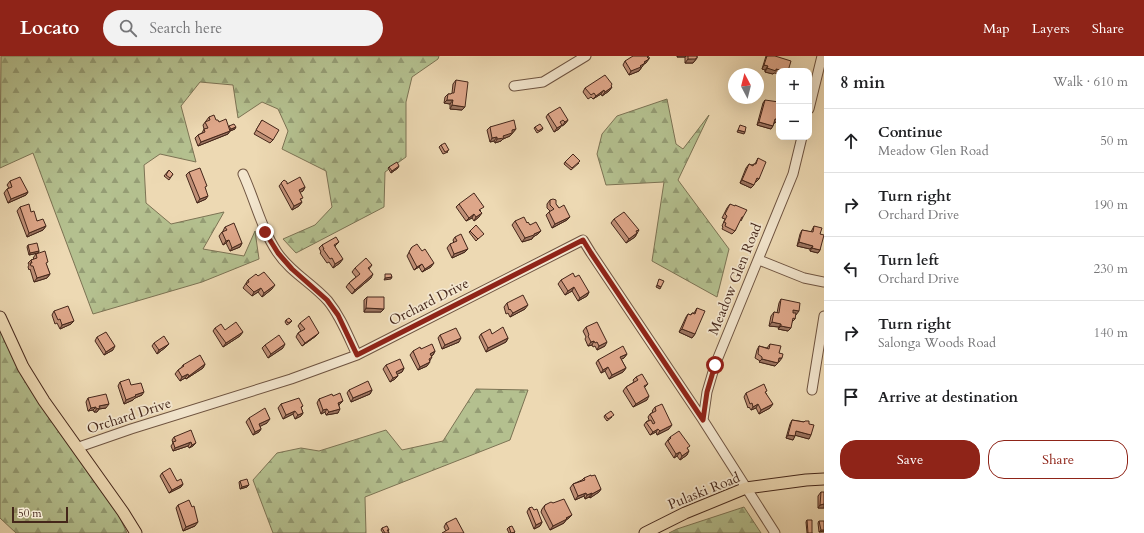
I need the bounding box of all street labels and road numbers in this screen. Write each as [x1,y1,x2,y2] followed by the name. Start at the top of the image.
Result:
[704,220,766,338] street label: Meadow Glen Road
[386,274,472,330] street label: Orchard Drive
[84,393,174,439] street label: Orchard Drive
[665,468,743,514] street label: Pulaski Road

